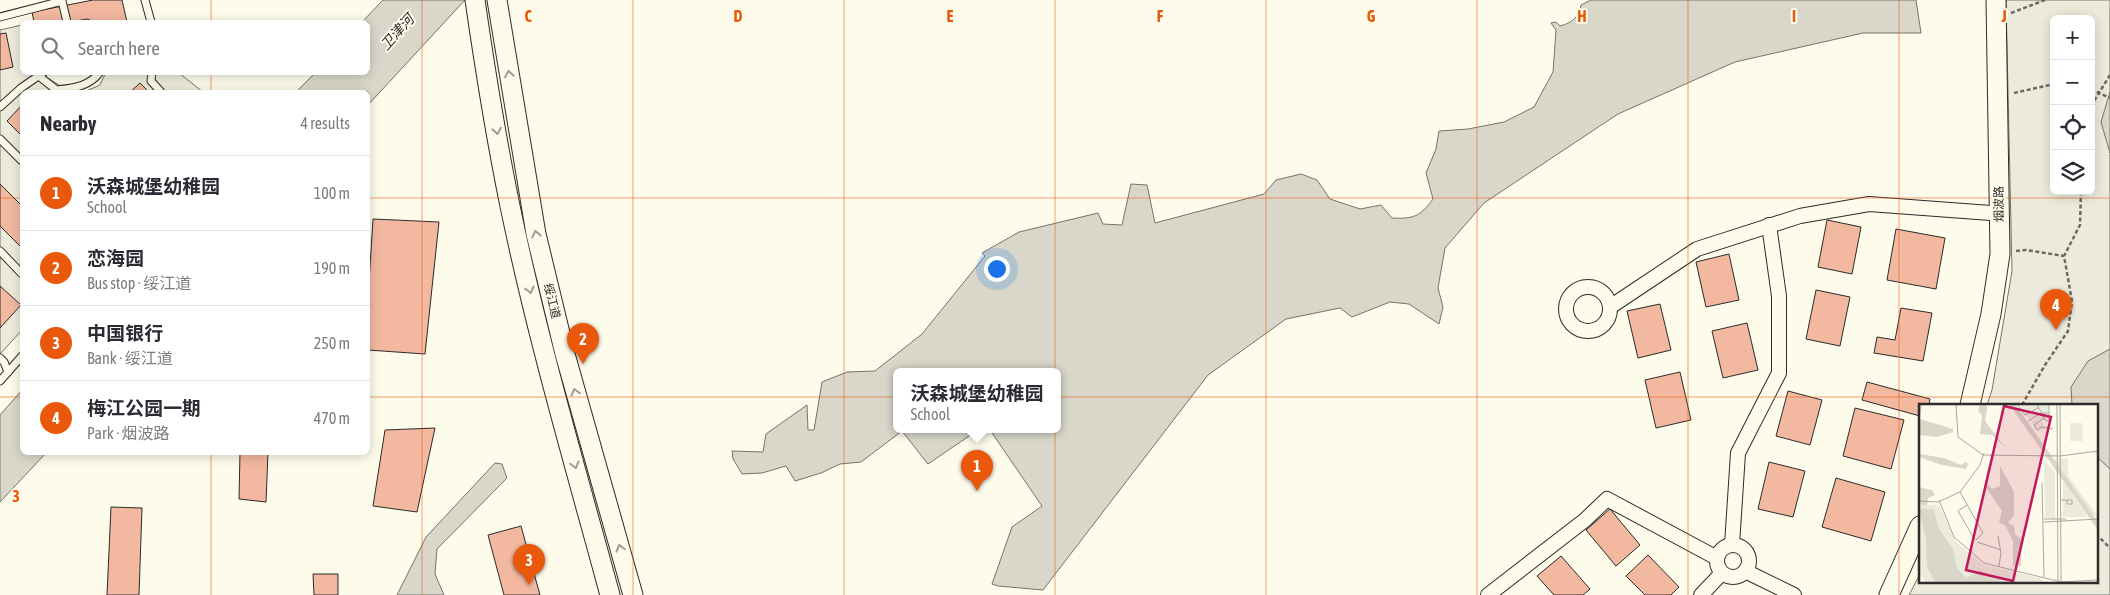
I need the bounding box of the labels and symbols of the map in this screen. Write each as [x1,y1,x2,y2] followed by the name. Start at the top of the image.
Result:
[524,7,532,25] text: C
[734,7,743,25] text: D
[947,7,954,25] text: E
[1157,7,1164,25] text: F
[1367,7,1376,25] text: G
[1577,7,1587,25] text: H
[1792,7,1796,25] text: I
[2000,7,2007,25] text: J
[377,9,419,53] water label: 卫津河
[504,70,515,78] one-way arrow
[491,127,501,136] one-way arrow
[1992,186,2006,222] street label: 烟波路
[531,230,542,239] one-way arrow
[984,256,1010,282] your location
[541,282,563,320] street label: 绥江道
[524,286,534,294] one-way arrow
[2040,289,2072,330] pin: 4
[567,323,599,364] pin: 2
[571,388,581,396] one-way arrow
[1919,404,2098,582] inset map
[961,450,993,491] pin: 1
[569,460,580,469] one-way arrow
[12,487,20,505] text: 3
[513,544,545,585] pin: 3
[615,545,625,553] one-way arrow

